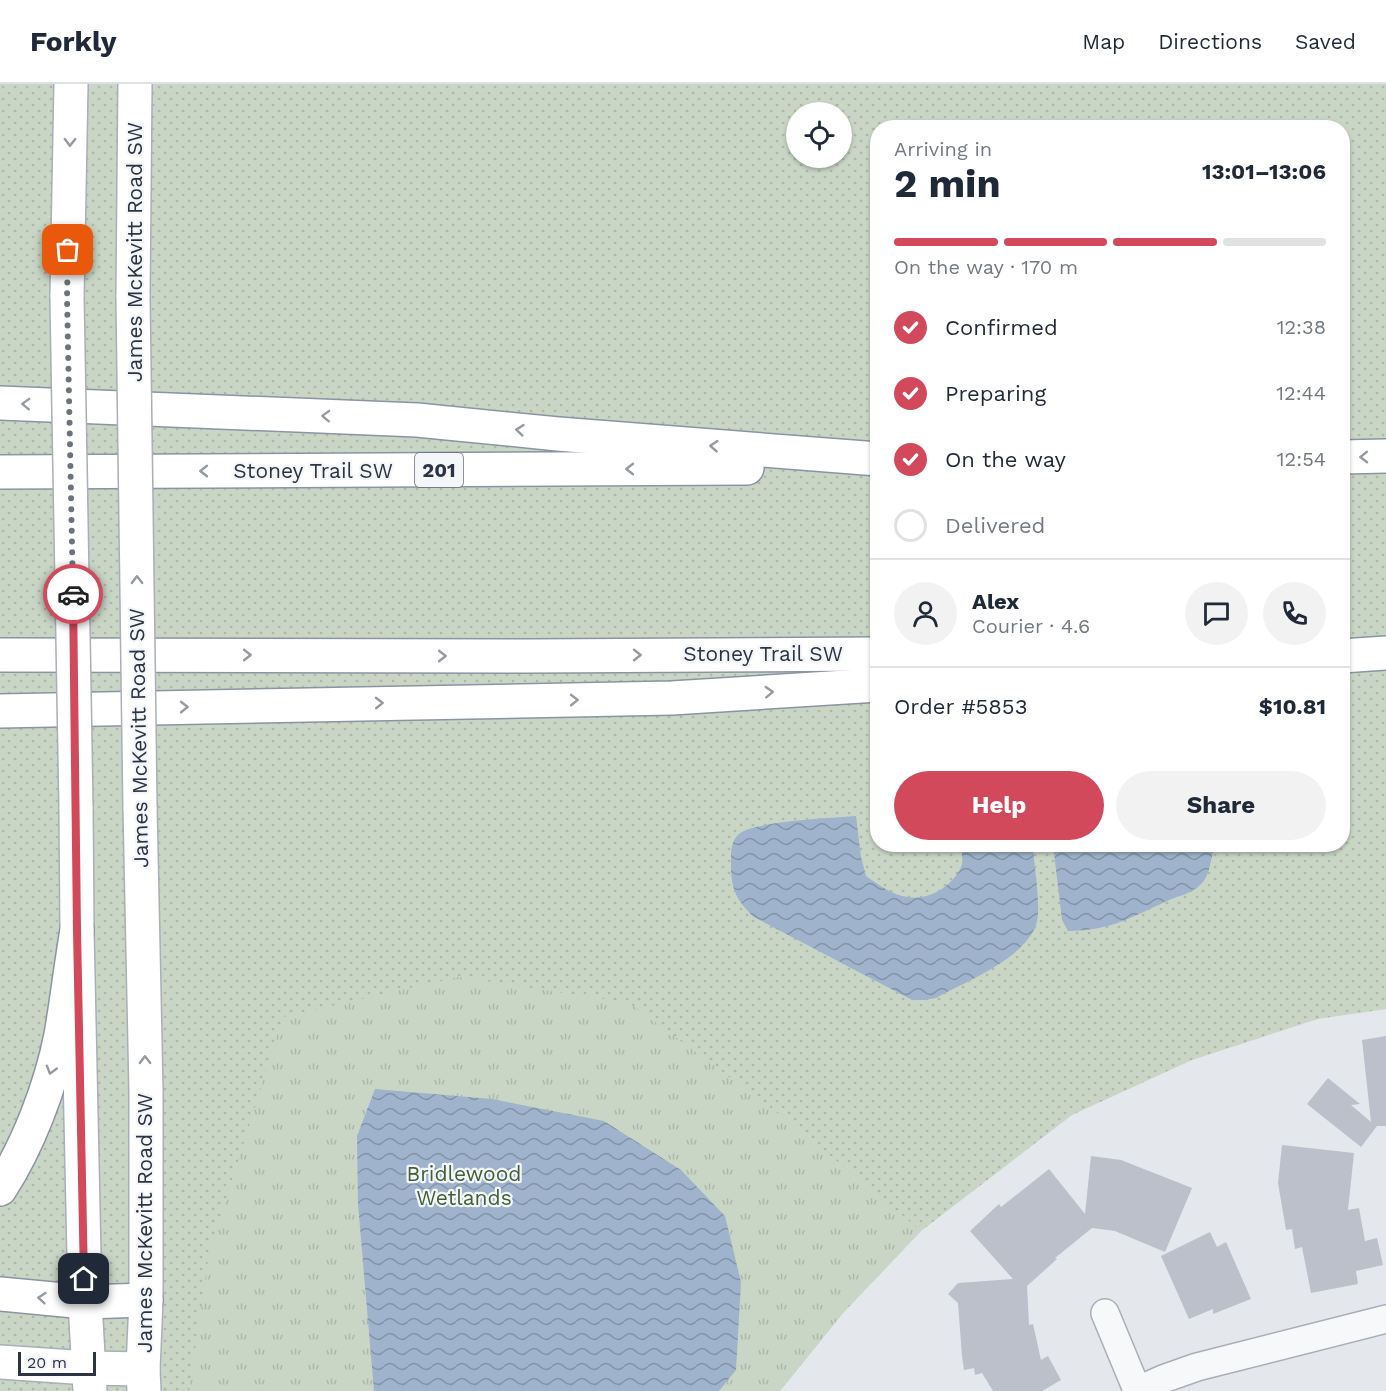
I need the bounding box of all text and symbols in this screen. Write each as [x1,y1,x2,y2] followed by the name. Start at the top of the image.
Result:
[30,25,116,58] text: Forkly
[1082,29,1125,54] text: Map
[1158,29,1262,54] text: Directions
[1295,29,1356,54] text: Saved
[786,102,852,168] map controls
[786,102,852,168] button: locate
[122,122,147,382] street label: James McKevitt Road SW
[894,137,992,161] text: Arriving in
[64,138,76,147] one-way arrow
[1202,159,1326,184] text: 13:01–13:06
[894,161,1001,206] text: 2 min
[42,224,93,275] pin
[51,233,84,266] icon: bag
[894,255,1078,279] text: On the way · 170 m
[894,311,927,344] icon: check
[945,315,1058,340] text: Confirmed
[1277,315,1326,339] text: 12:38
[894,377,927,410] icon: check
[945,381,1046,406] text: Preparing
[1276,381,1326,405] text: 12:44
[21,398,30,411] one-way arrow
[321,410,330,423] one-way arrow
[516,424,525,437] one-way arrow
[710,440,719,453] one-way arrow
[894,443,927,476] icon: check
[945,447,1066,472] text: On the way
[1277,447,1326,471] text: 12:54
[1360,451,1369,463] one-way arrow
[415,453,463,487] road number: 201
[233,458,393,483] street label: Stoney Trail SW
[626,463,635,475] one-way arrow
[200,465,209,477] one-way arrow
[945,513,1045,538] text: Delivered
[43,564,103,624] courier
[131,576,143,585] one-way arrow
[57,578,90,611] icon: car
[894,582,957,645] button: person
[1185,582,1248,645] button: chat
[1263,582,1326,645] button: phone
[972,589,1019,614] text: Alex
[124,608,153,868] street label: James McKevitt Road SW
[972,614,1090,638] text: Courier · 4.6
[683,641,843,666] street label: Stoney Trail SW
[243,649,252,661] one-way arrow
[633,649,642,661] one-way arrow
[438,650,447,662] one-way arrow
[765,686,774,699] one-way arrow
[570,693,579,706] one-way arrow
[894,694,1027,719] text: Order #5853
[1259,694,1326,719] text: $10.81
[375,697,384,710] one-way arrow
[180,701,189,713] one-way arrow
[894,771,1104,840] button: Help
[1116,771,1326,840] button: Share
[139,1055,151,1064] one-way arrow
[46,1064,58,1075] one-way arrow
[132,1093,157,1353] street label: James McKevitt Road SW
[407,1161,521,1210] park label: Bridlewood Wetlands
[58,1253,109,1304] pin
[67,1262,100,1295] icon: home
[38,1292,47,1305] one-way arrow
[18,1349,96,1376] scale bar
[27,1353,67,1372] text: 20 m

